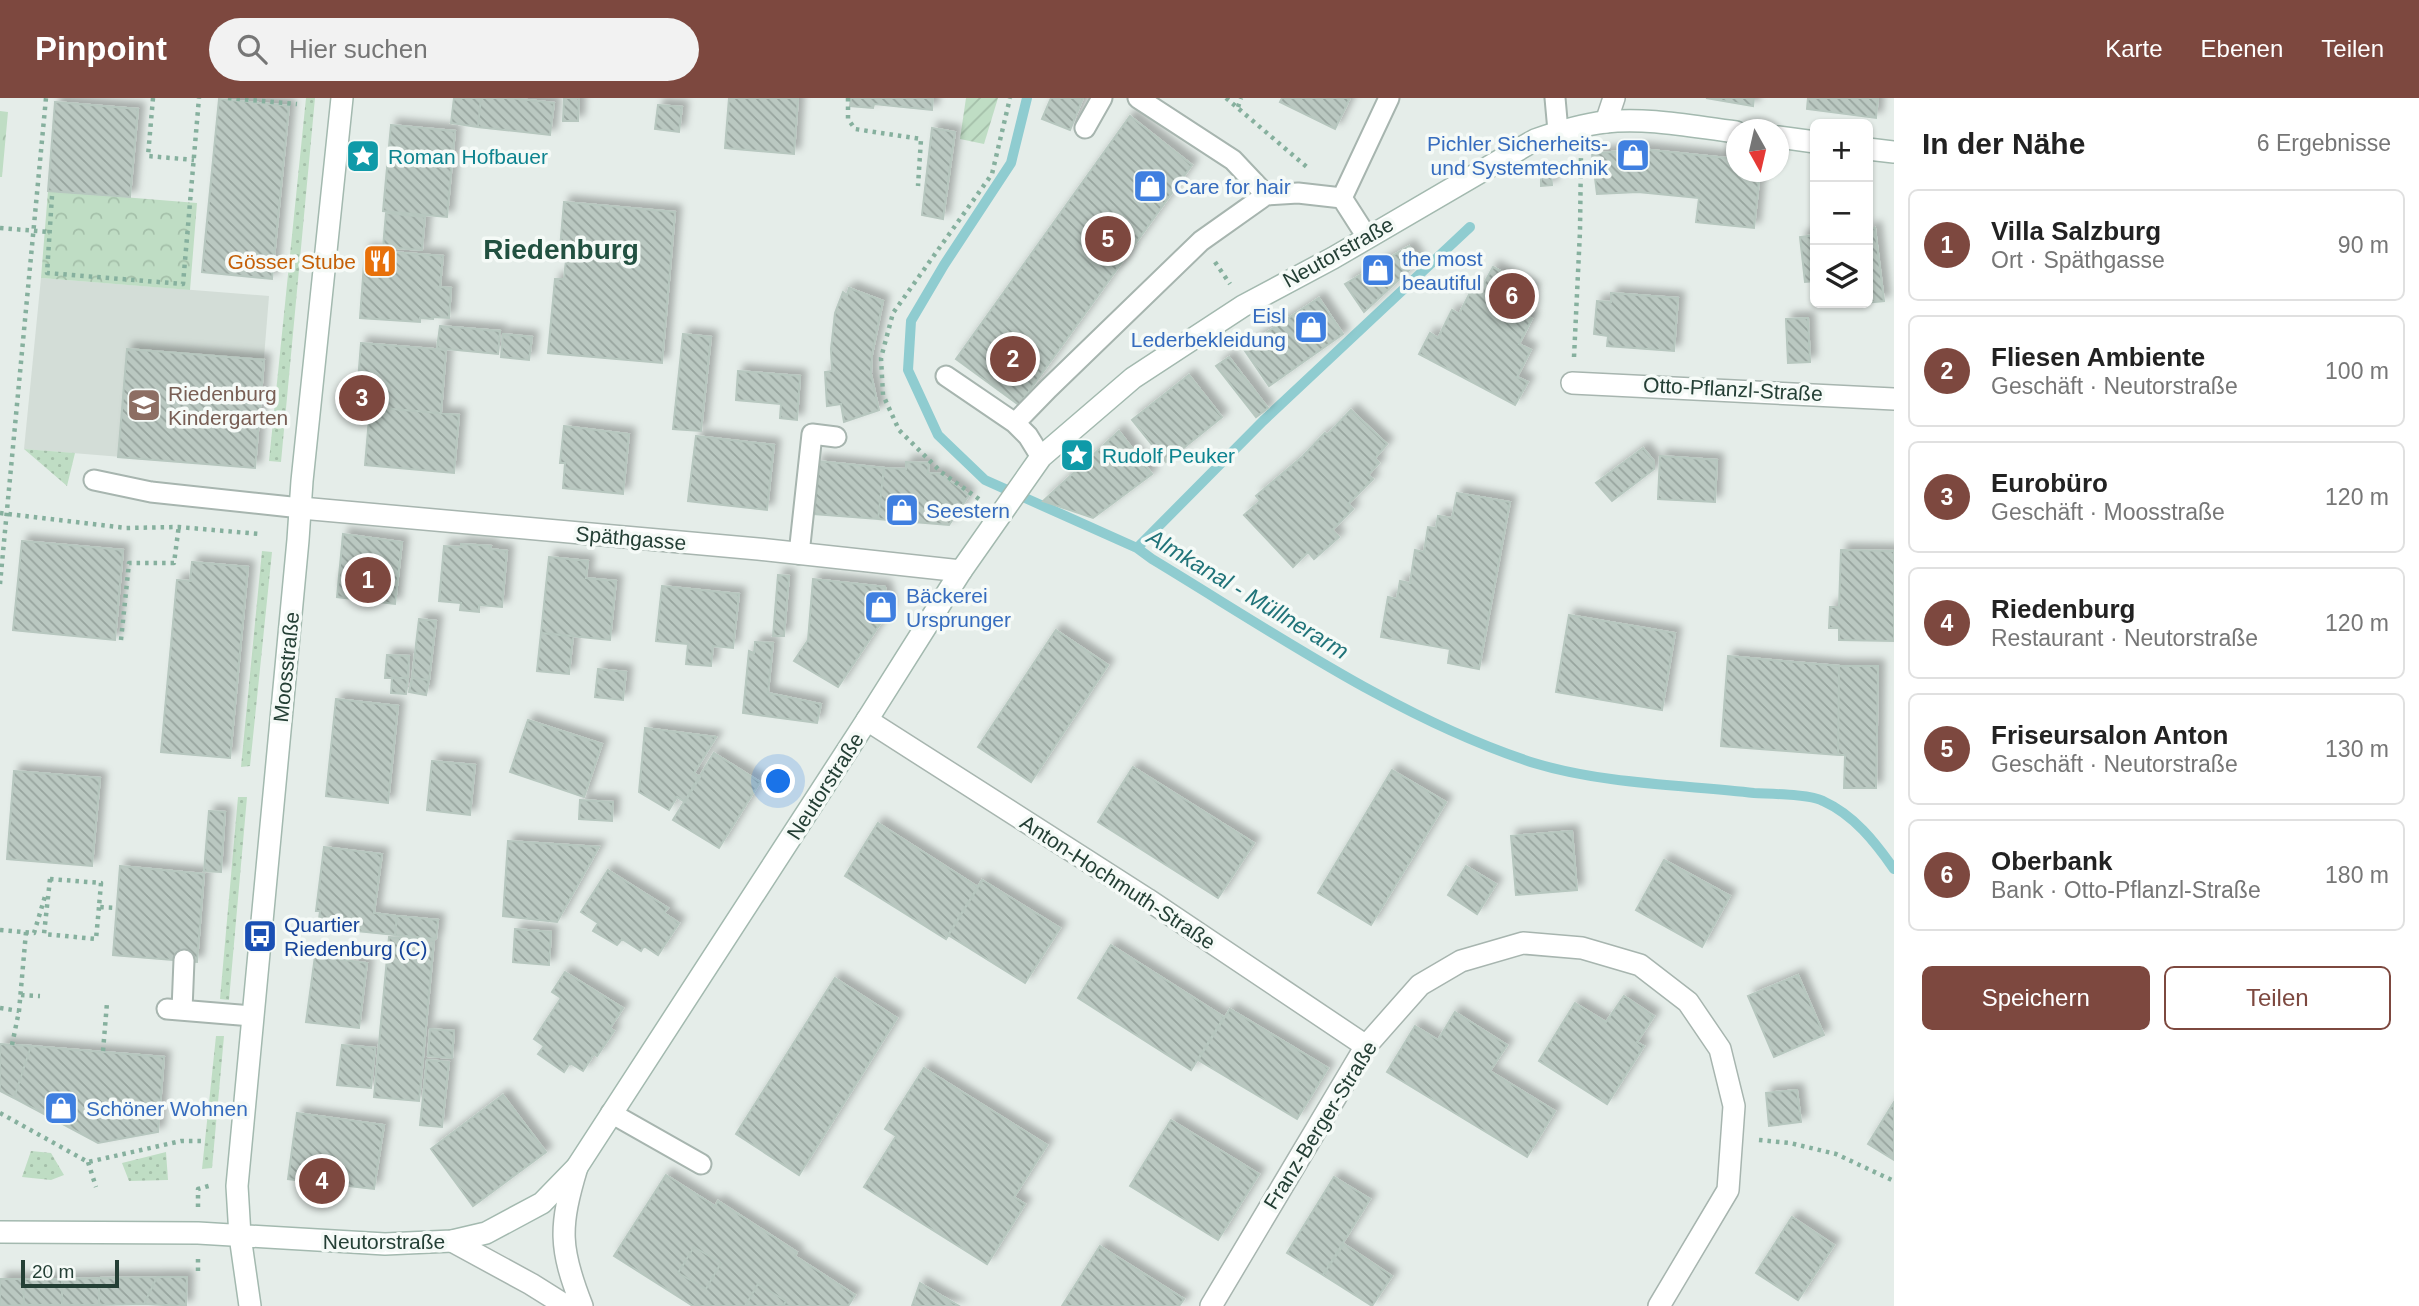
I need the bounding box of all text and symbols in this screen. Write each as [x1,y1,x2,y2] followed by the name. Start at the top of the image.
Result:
[209,18,699,81] search box
[35,30,167,67] text: Pinpoint
[233,30,271,68] icon: search
[289,34,428,64] text: Hier suchen
[2105,35,2163,62] text: Karte
[2201,35,2283,62] text: Ebenen
[2321,35,2384,62] text: Teilen
[1726,119,1789,182] north arrow
[1810,119,1873,308] map controls
[1810,119,1873,182] button: +
[1922,127,2085,160] text: In der Nähe
[2257,130,2391,156] text: 6 Ergebnisse
[1427,132,1608,179] place label: Pichler Sicherheits- und Systemtechnik
[1614,136,1652,174] shop icon: Pichler Sicherheits- und Systemtechnik
[344,137,382,175] place icon: Roman Hofbauer
[388,145,548,168] place label: Roman Hofbauer
[1131,167,1169,205] shop icon: Care for hair
[1174,175,1291,198] place label: Care for hair
[1810,182,1873,245] button: −
[1279,212,1397,292] street label: Neutorstraße
[1085,213,1131,265] pin: 5
[1991,216,2161,246] text: Villa Salzburg
[1941,232,1953,258] text: 1
[2338,232,2389,258] text: 90 m
[483,234,639,265] district label: Riedenburg
[361,242,399,280] restaurant icon: Gösser Stube
[1810,245,1873,308] button: layers
[1402,247,1483,294] place label: the most beautiful
[1991,247,2165,273] text: Ort · Späthgasse
[228,250,356,273] place label: Gösser Stube
[1359,251,1397,289] shop icon: the most beautiful
[1489,270,1535,322] pin: 6
[1131,304,1286,351] place label: Eisl Lederbekleidung
[1292,308,1330,346] shop icon: Eisl Lederbekleidung
[990,333,1036,385] pin: 2
[1991,342,2205,372] text: Fliesen Ambiente
[1941,358,1953,384] text: 2
[2325,358,2389,384] text: 100 m
[339,372,385,424] pin: 3
[1643,373,1823,405] street label: Otto-Pflanzl-Straße
[1991,373,2238,399] text: Geschäft · Neutorstraße
[168,382,288,429] place label: Riedenburg Kindergarten
[125,386,163,424] school or university icon: Riedenburg Kindergarten
[1058,436,1096,474] place icon: Rudolf Peuker
[1102,444,1235,467] place label: Rudolf Peuker
[1991,468,2108,498] text: Eurobüro
[1941,484,1953,510] text: 3
[2325,484,2389,510] text: 120 m
[883,491,921,529] shop icon: Seestern
[926,499,1010,522] place label: Seestern
[1991,499,2225,525] text: Geschäft · Moosstraße
[575,522,687,554] street label: Späthgasse
[1141,523,1353,664] water label: Almkanal - Müllnerarm
[345,554,391,606] pin: 1
[906,584,1011,631] place label: Bäckerei Ursprunger
[862,588,900,626] shop icon: Bäckerei Ursprunger
[1991,594,2135,624] text: Riedenburg
[1941,610,1953,636] text: 4
[2325,610,2389,636] text: 120 m
[269,611,303,723] street label: Moosstraße
[1991,625,2258,651] text: Restaurant · Neutorstraße
[1991,720,2228,750] text: Friseursalon Anton
[782,728,868,844] street label: Neutorstraße
[1941,736,1953,762] text: 5
[2325,736,2389,762] text: 130 m
[1991,751,2238,777] text: Geschäft · Neutorstraße
[761,764,795,798] your location
[1016,810,1220,954] street label: Anton-Hochmuth-Straße
[1991,846,2112,876] text: Oberbank
[1941,862,1953,888] text: 6
[2325,862,2389,888] text: 180 m
[1991,877,2261,903] text: Bank · Otto-Pflanzl-Straße
[284,913,428,960] place label: Quartier Riedenburg (C)
[241,917,279,955] bus stop icon: Quartier Riedenburg (C)
[1922,966,2150,1030] button: Speichern
[2164,966,2391,1030] button: Teilen
[1259,1037,1381,1213] street label: Franz-Berger-Straße
[42,1089,80,1127] shop icon: Schöner Wohnen
[86,1097,248,1120] place label: Schöner Wohnen
[299,1155,345,1207] pin: 4
[323,1230,445,1253] street label: Neutorstraße
[21,1257,119,1289] scale bar
[32,1261,74,1282] text: 20 m

